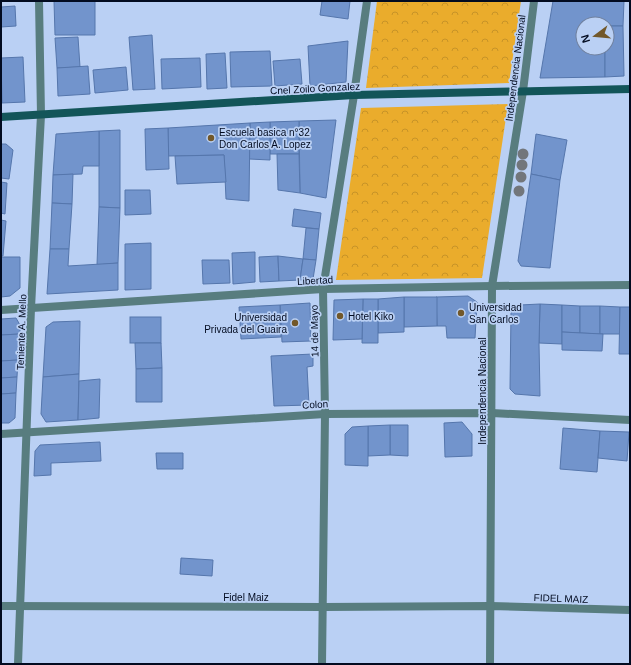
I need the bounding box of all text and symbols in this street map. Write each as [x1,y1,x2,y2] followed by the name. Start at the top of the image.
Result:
[503,14,527,122] street label: Independencia Nacional
[575,16,615,56] north arrow
[579,33,592,44] text: N
[270,81,360,96] street label: Cnel Zoilo Gonzalez
[219,127,311,150] place label: Escuela basica n°32 Don Carlos A. Lopez
[206,133,216,143] marker: Escuela basica n°32 Don Carlos A. Lopez
[297,274,333,287] street label: Libertad
[15,293,28,370] street label: Teniente A. Mello
[469,302,522,325] place label: Universidad San Carlos
[309,304,320,357] street label: 14 de Mayo
[456,308,466,318] marker: Universidad San Carlos
[335,311,345,321] marker: Hotel Kiko
[348,311,394,322] place label: Hotel Kiko
[204,312,287,335] place label: Universidad Privada del Guaira
[290,318,300,328] marker: Universidad Privada del Guaira
[477,337,488,445] street label: Independencia Nacional
[302,398,328,411] street label: Colon
[223,592,269,603] street label: Fidel Maiz
[533,592,588,605] street label: FIDEL MAIZ

